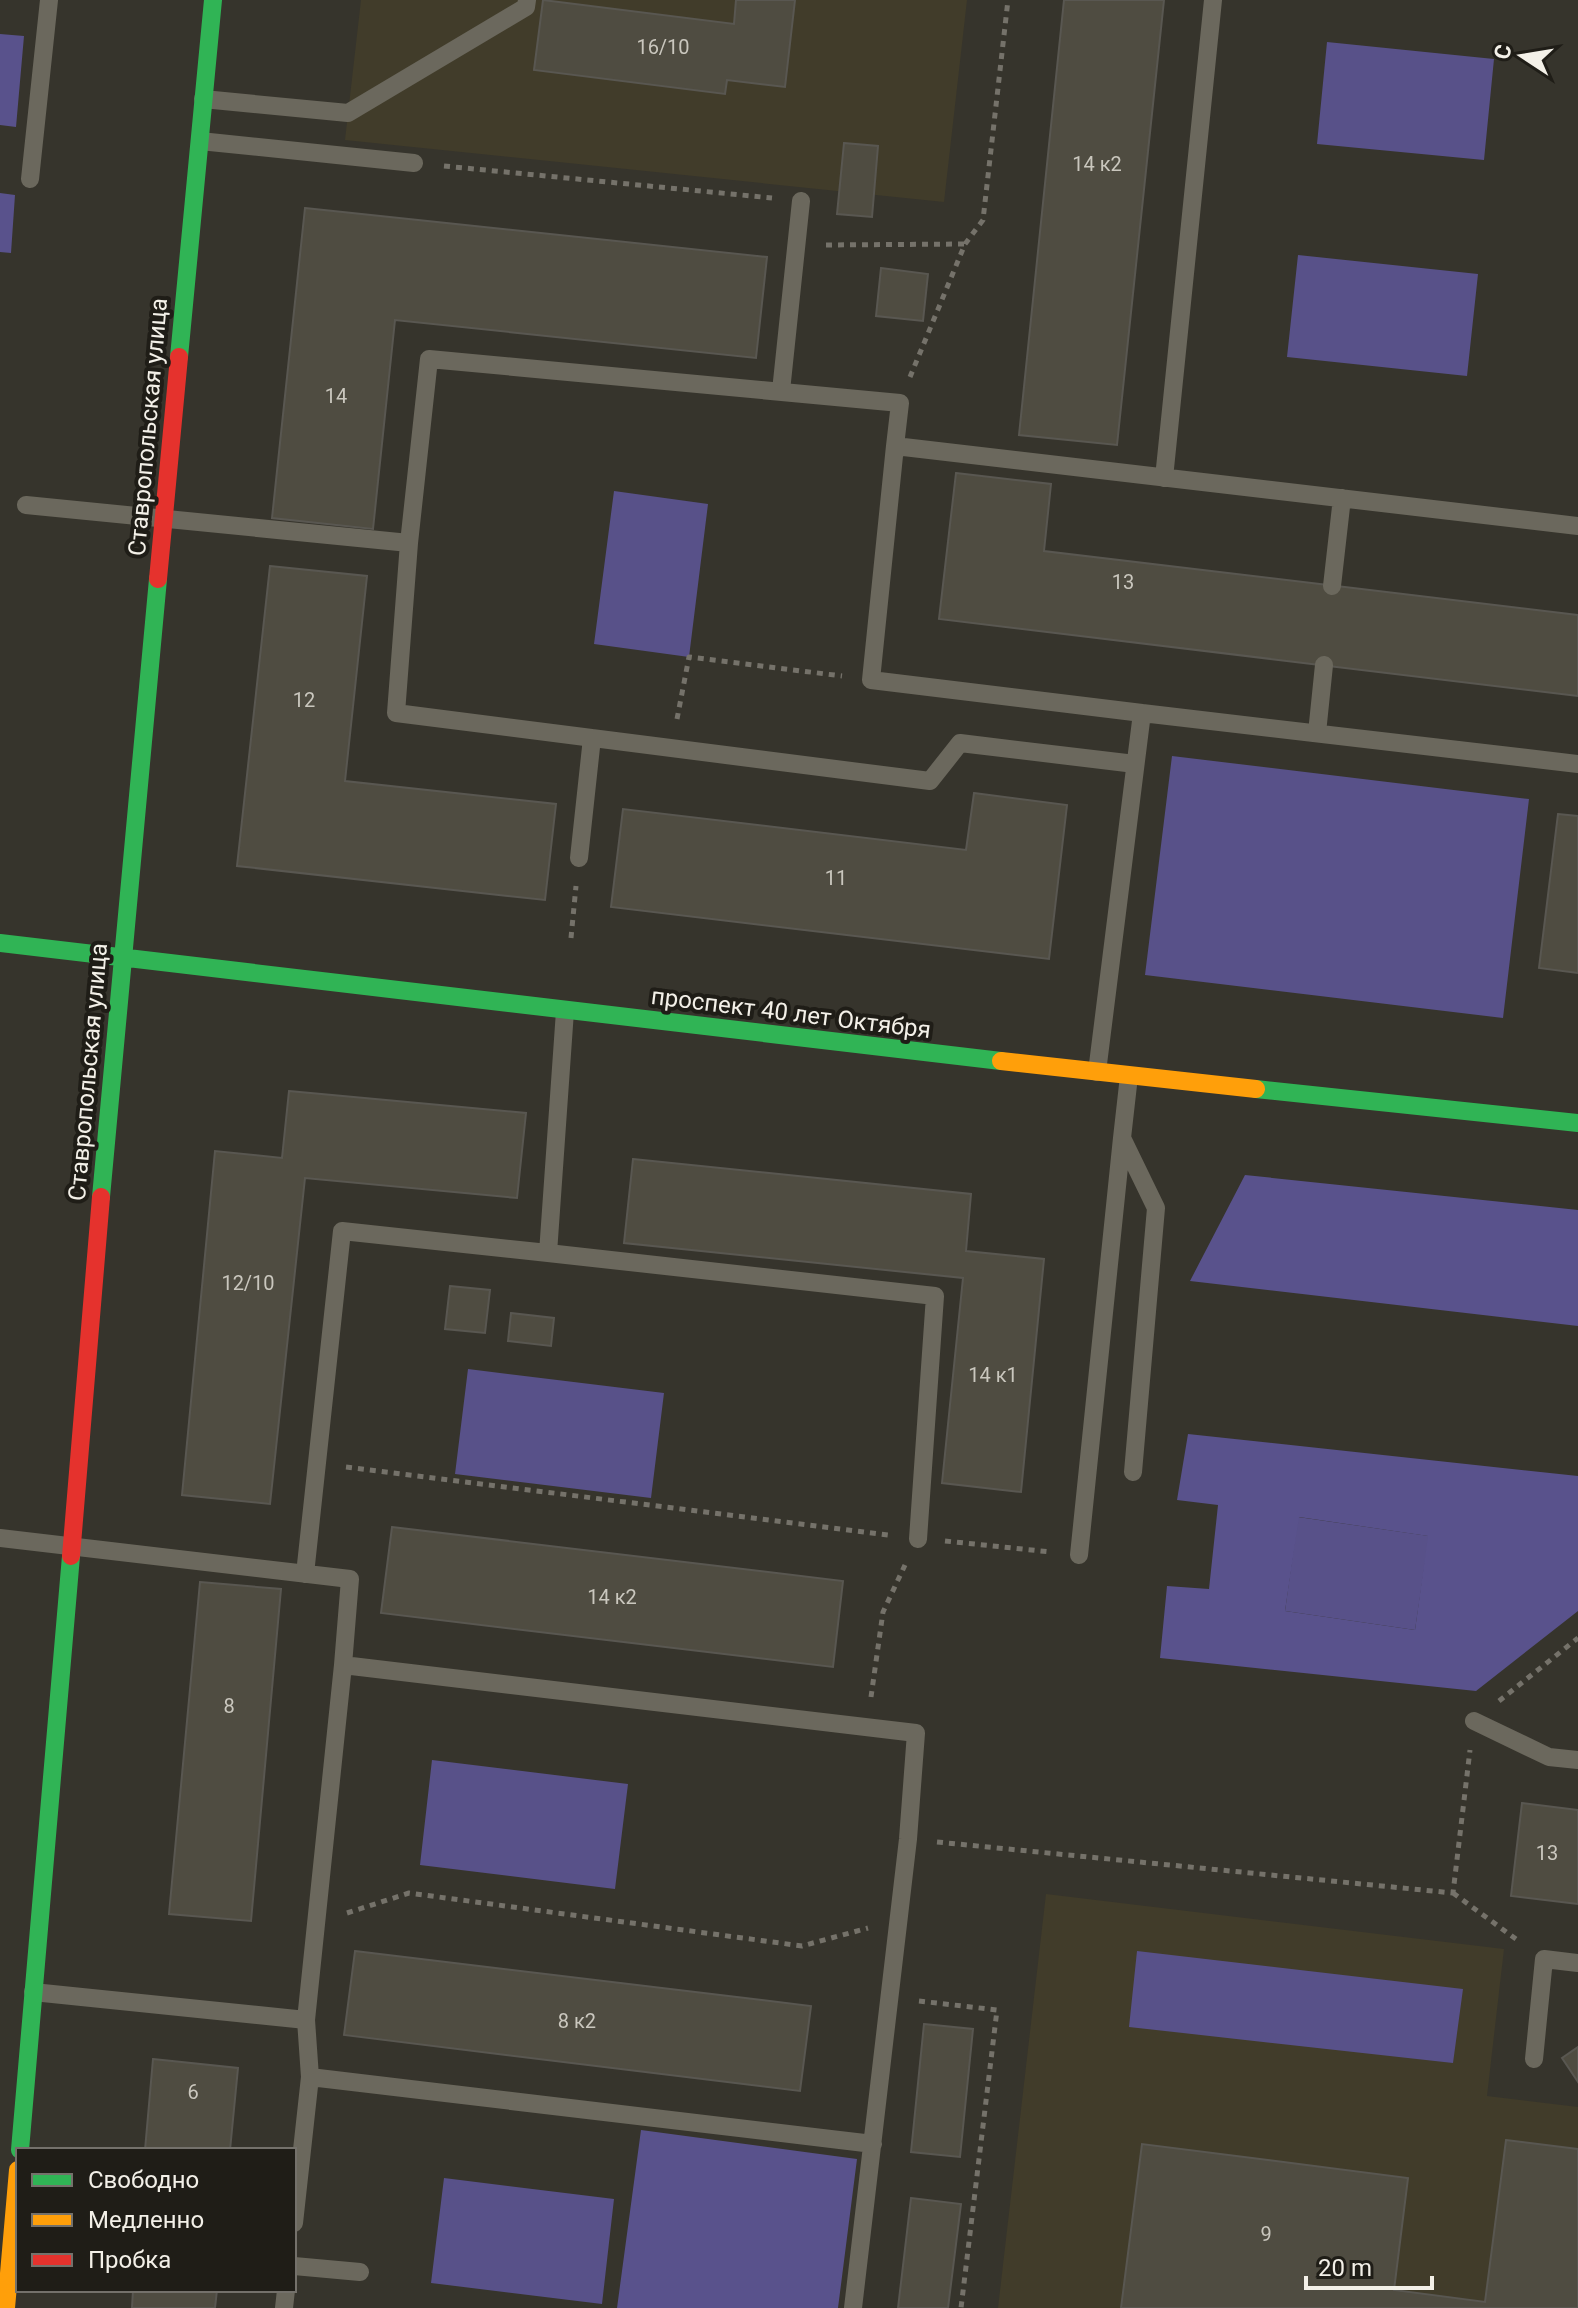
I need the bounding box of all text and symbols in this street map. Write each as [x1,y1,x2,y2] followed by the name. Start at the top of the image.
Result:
[1482,16,1562,96] north arrow
[636,35,690,59] house number: 16/10
[1489,42,1517,62] text: С
[1072,152,1122,176] house number: 14 к2
[123,297,173,557] street label: Ставропольская улица
[325,384,347,408] house number: 14
[1112,570,1134,594] house number: 13
[293,688,315,712] house number: 12
[825,866,847,890] house number: 11
[63,942,113,1202] street label: Ставропольская улица
[650,982,932,1044] street label: проспект 40 лет Октября
[221,1271,275,1295] house number: 12/10
[968,1363,1018,1387] house number: 14 к1
[587,1585,637,1609] house number: 14 к2
[223,1694,235,1718] house number: 8
[1536,1841,1558,1865] house number: 13
[558,2009,596,2033] house number: 8 к2
[187,2080,199,2104] house number: 6
[16,2148,296,2292] legend
[88,2166,199,2194] text: Свободно
[88,2206,204,2234] text: Медленно
[1260,2222,1272,2246] house number: 9
[1306,2240,1432,2290] scale bar
[88,2246,171,2274] text: Пробка
[1318,2254,1372,2282] text: 20 m

